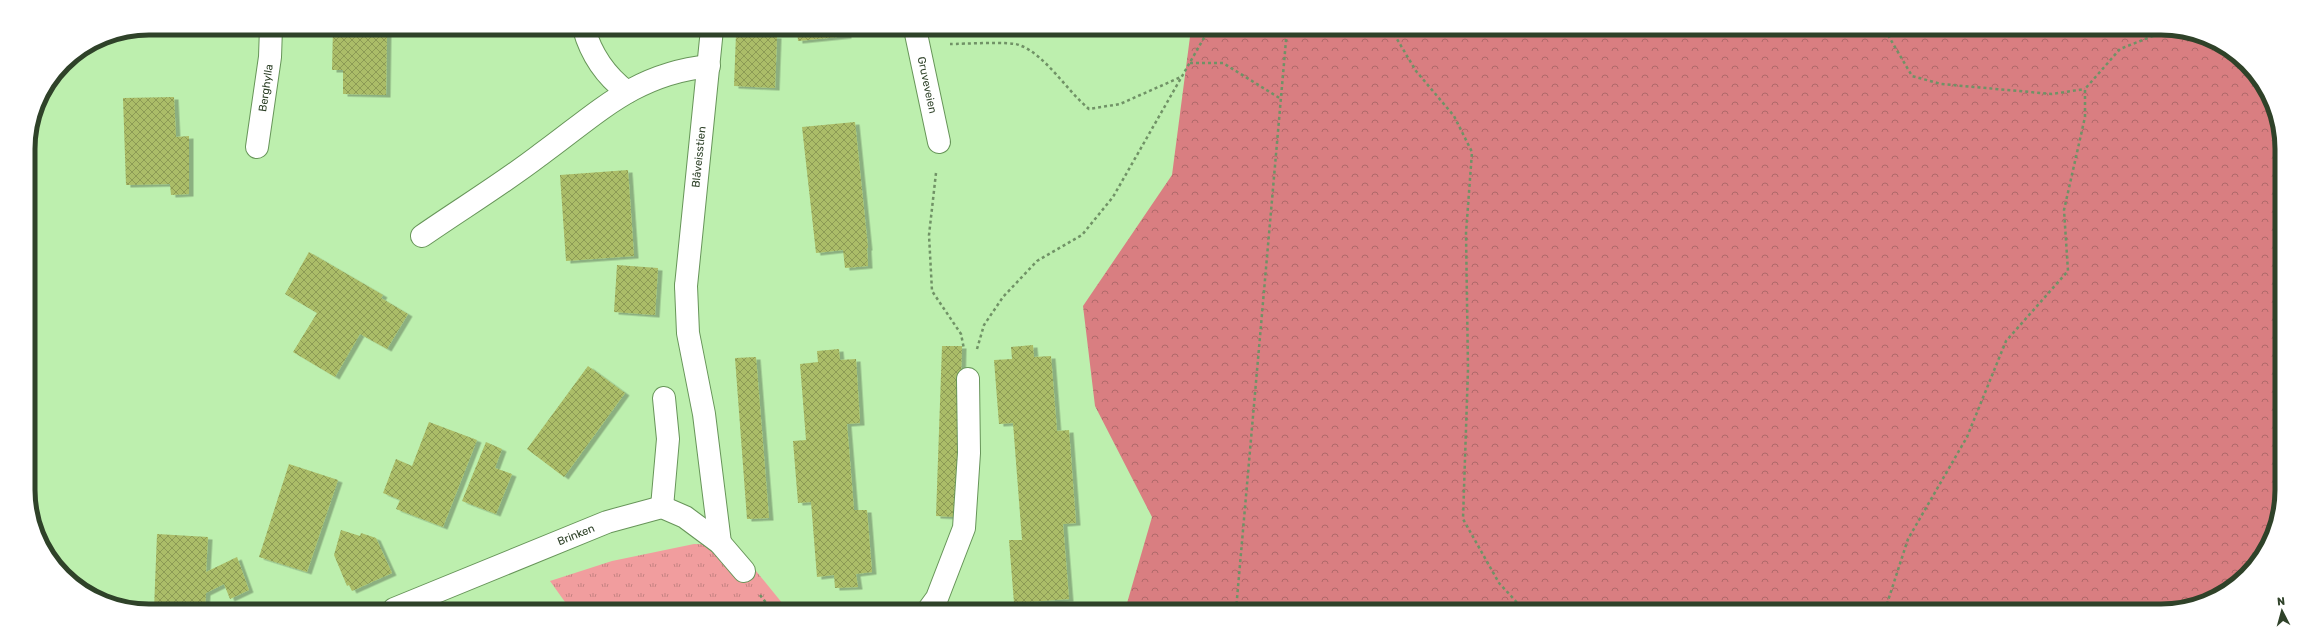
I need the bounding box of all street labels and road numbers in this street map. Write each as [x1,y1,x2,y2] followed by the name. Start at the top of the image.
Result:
[915,55,939,115] street label: Gruveveien
[256,63,276,113] street label: Berghylla
[689,126,709,188] street label: Blåveisstien
[555,522,597,548] street label: Brinken

